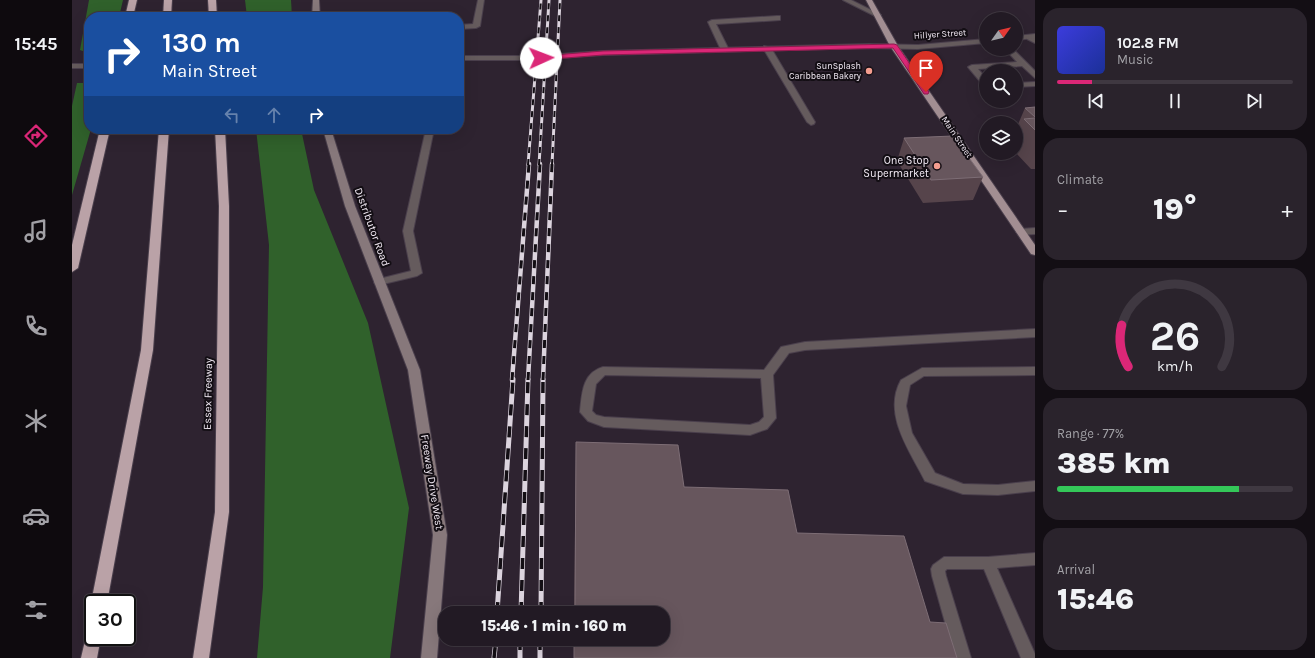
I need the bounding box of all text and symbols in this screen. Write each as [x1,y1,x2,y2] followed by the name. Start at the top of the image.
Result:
[979,12,1023,56] north arrow
[979,12,1023,160] map controls
[162,26,241,59] text: 130 m
[913,27,967,41] street label: Hillyer Street
[96,28,148,80] icon: right
[15,33,57,55] text: 15:45
[1117,34,1179,52] text: 102.8 FM
[520,37,562,79] position arrow
[909,51,943,92] pin
[1117,52,1153,67] text: Music
[915,57,937,79] icon: arrive
[162,60,257,82] text: Main Street
[789,61,862,81] place label: SunSplash Caribbean Bakery
[979,64,1023,108] button: search
[864,66,874,76] marker: SunSplash Caribbean Bakery
[1085,90,1107,112] icon: previous
[1164,90,1186,112] icon: pause
[1243,90,1265,112] icon: next
[221,104,243,126] icon: left
[263,104,285,126] icon: ahead
[305,104,327,126] icon: right
[940,114,975,160] street label: Main Street
[979,116,1023,160] button: layers
[22,122,50,150] icon: directions
[863,154,929,180] place label: One Stop Supermarket
[932,161,942,171] marker: One Stop Supermarket
[1057,172,1103,187] text: Climate
[352,186,392,268] street label: Distributor Road
[1153,191,1197,227] text: 19°
[1057,197,1069,223] text: −
[1281,197,1293,223] text: +
[22,217,50,245] icon: music
[22,312,50,340] icon: phone
[1150,312,1200,360] text: 26
[201,358,215,430] street label: Essex Freeway
[1157,358,1193,375] text: km/h
[22,407,50,435] icon: climate
[1057,426,1124,441] text: Range · 77%
[418,433,446,531] street label: Freeway Drive West
[1057,445,1171,481] text: 385 km
[22,502,50,530] icon: car
[1057,562,1095,577] text: Arrival
[1057,581,1134,617] text: 15:46
[84,594,136,646] speed limit sign: 30
[22,596,50,624] icon: filters
[481,617,627,635] text: 15:46 · 1 min · 160 m

